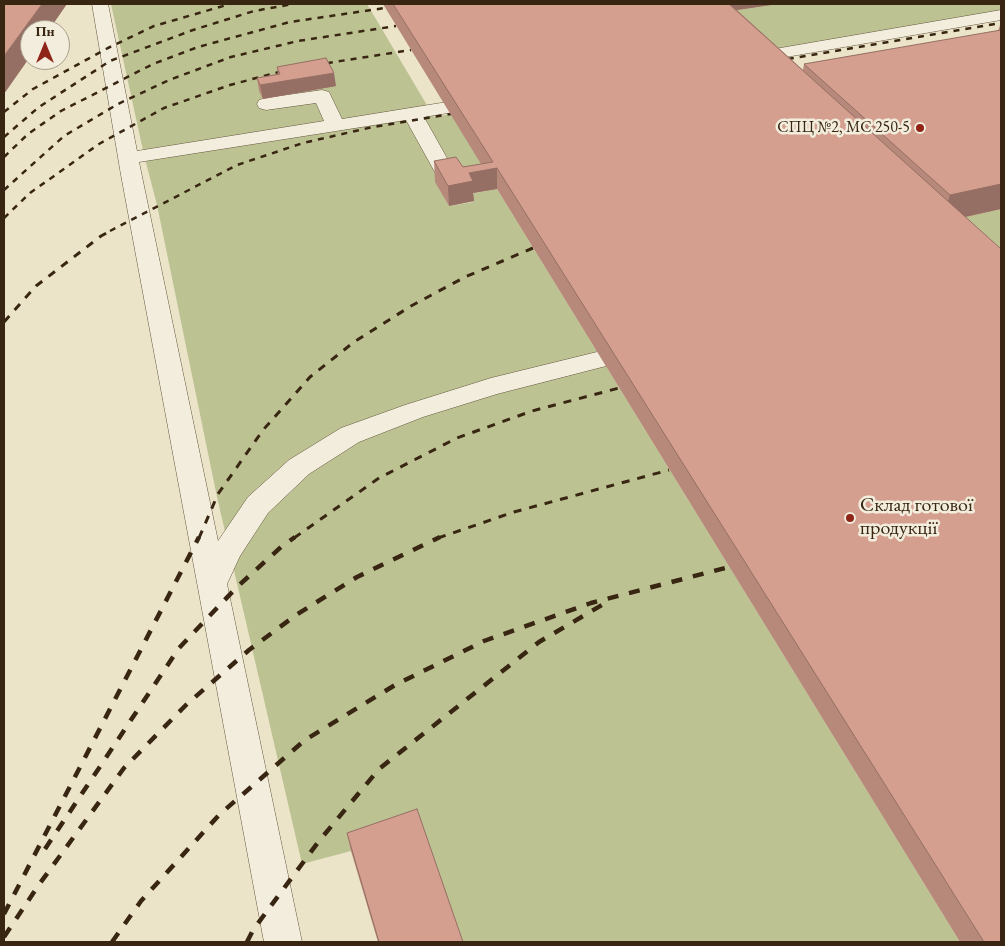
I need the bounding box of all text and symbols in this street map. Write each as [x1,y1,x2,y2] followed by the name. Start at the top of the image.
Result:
[20,20,70,70] north arrow
[35,22,55,40] text: Пн
[777,118,910,138] place label: СПЦ №2, МС 250-5
[914,122,926,134] marker: СПЦ №2, МС 250-5
[860,494,973,541] place label: Склад готової продукції
[844,512,856,524] marker: Склад готової продукції

